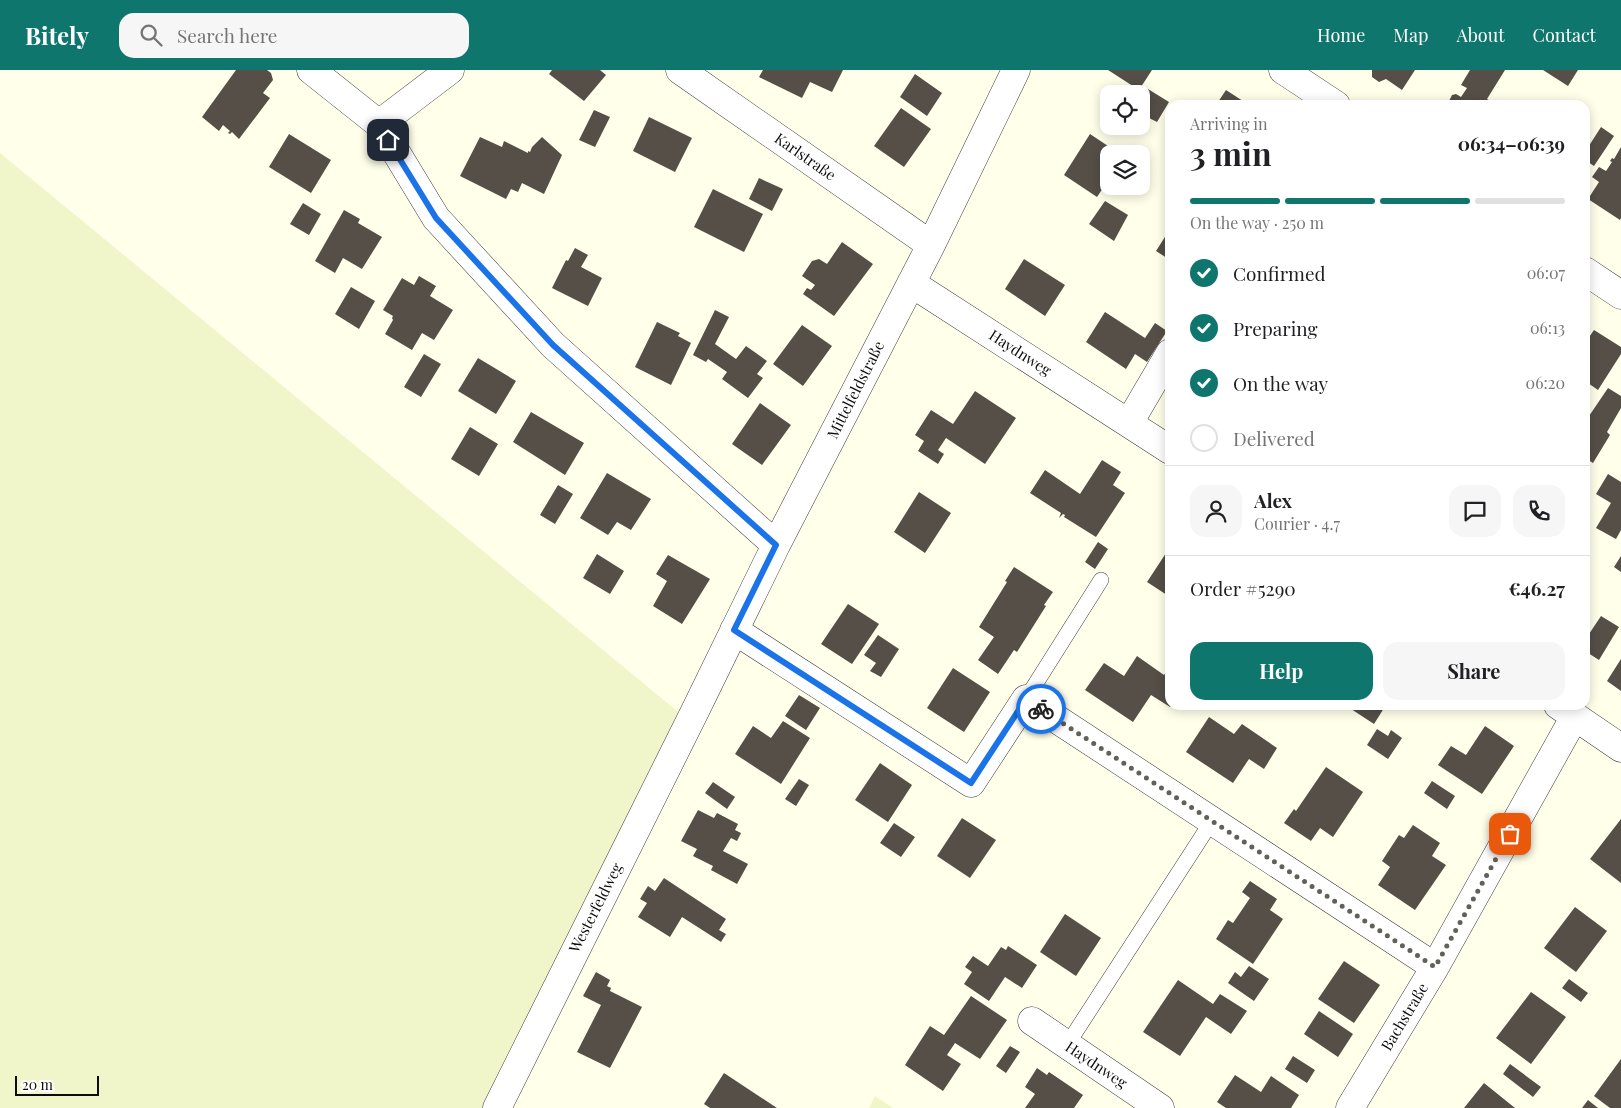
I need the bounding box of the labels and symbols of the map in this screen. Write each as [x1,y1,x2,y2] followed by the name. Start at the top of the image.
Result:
[367,119,409,161] pin
[771,128,840,185] street label: Karlstraße
[986,325,1056,380] street label: Haydnweg
[822,337,888,442] street label: Mittelfeldstraße
[1016,684,1066,734] courier
[1489,813,1531,855] pin
[563,859,626,957] street label: Westerfeldweg
[1376,979,1432,1054] street label: Bachstraße
[1062,1036,1131,1092] street label: Haydnweg
[15,1073,99,1096] scale bar

